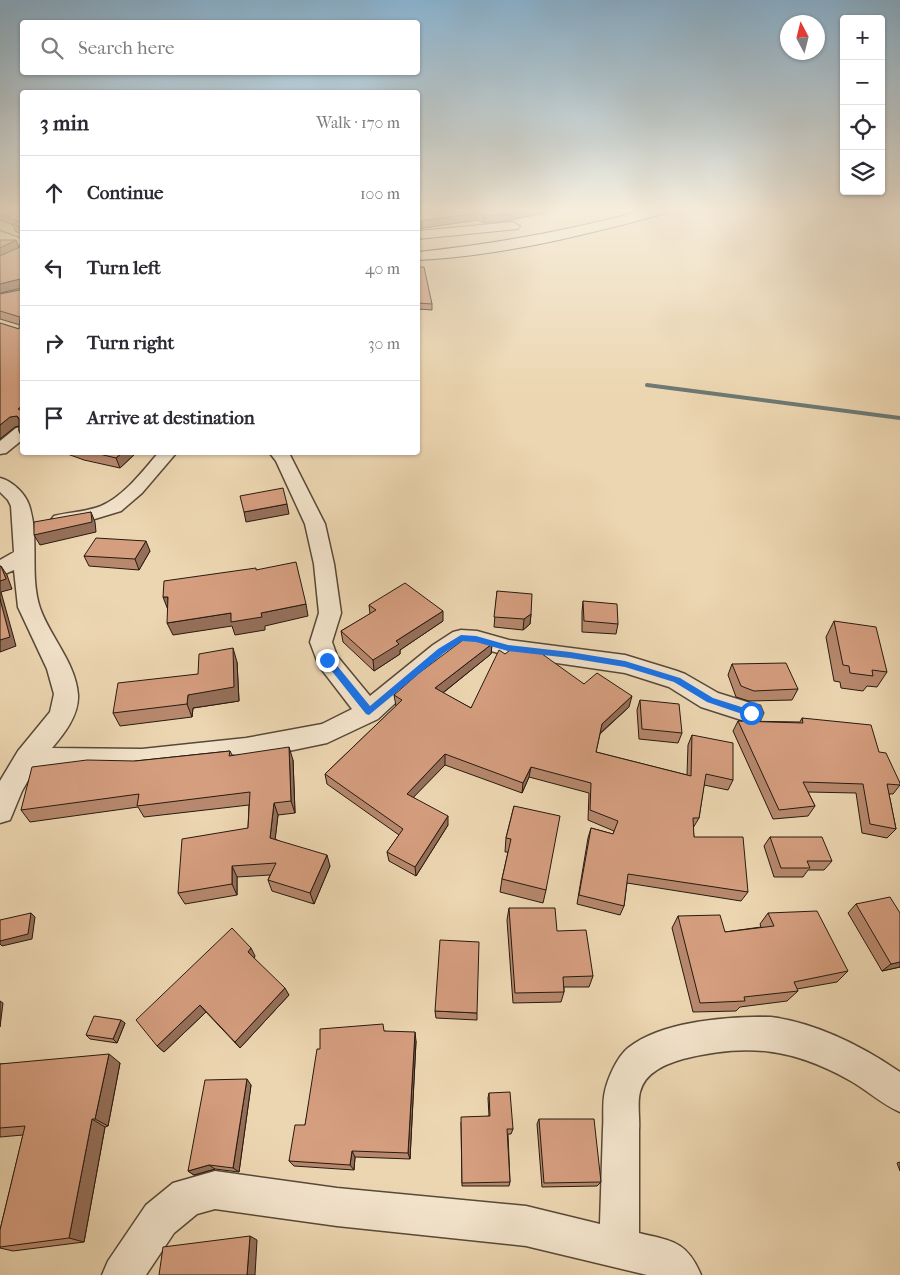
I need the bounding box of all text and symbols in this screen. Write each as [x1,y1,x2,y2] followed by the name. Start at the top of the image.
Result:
[780,15,825,60] north arrow
[840,15,885,195] map controls
[840,15,885,60] button: +
[20,20,420,75] search box
[38,34,66,62] icon: search
[78,37,174,59] text: Search here
[840,60,885,105] button: −
[840,105,885,150] button: locate
[40,111,89,135] text: 3 min
[316,113,400,132] text: Walk · 170 m
[840,150,885,195] button: layers
[40,179,68,207] icon: ahead
[87,182,163,204] text: Continue
[360,184,400,203] text: 100 m
[40,254,68,282] icon: left
[87,257,161,279] text: Turn left
[365,259,400,278] text: 40 m
[40,329,68,357] icon: right
[87,332,174,354] text: Turn right
[368,334,400,353] text: 30 m
[40,404,68,432] icon: arrive
[87,407,255,429] text: Arrive at destination
[316,649,339,672] route end
[740,702,763,725] route start

